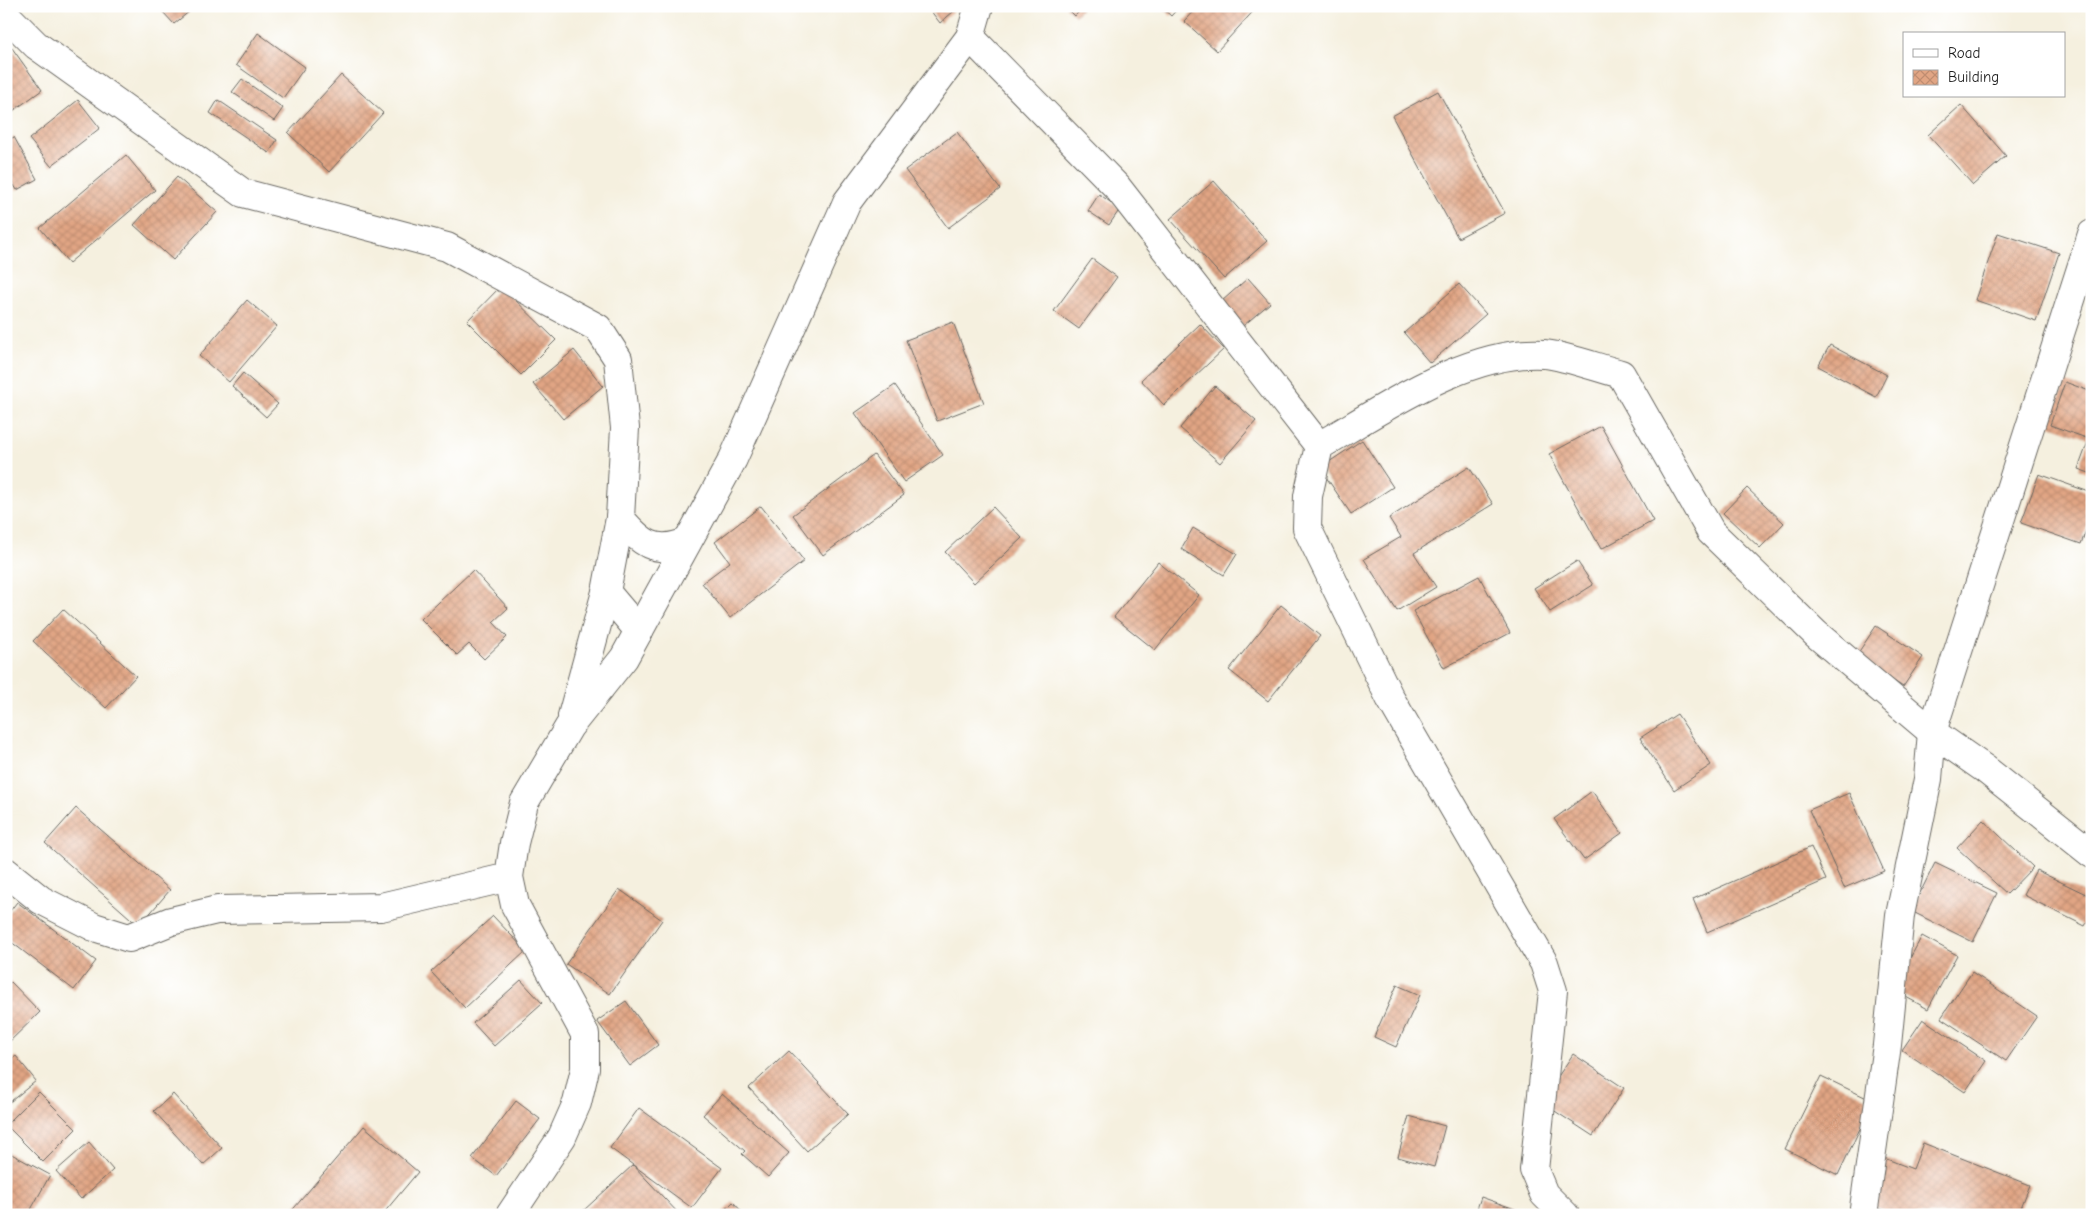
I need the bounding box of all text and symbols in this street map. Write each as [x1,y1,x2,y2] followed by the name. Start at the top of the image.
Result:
[1903,32,2066,98] legend
[1948,44,1980,62] text: Road
[1948,68,1999,86] text: Building

